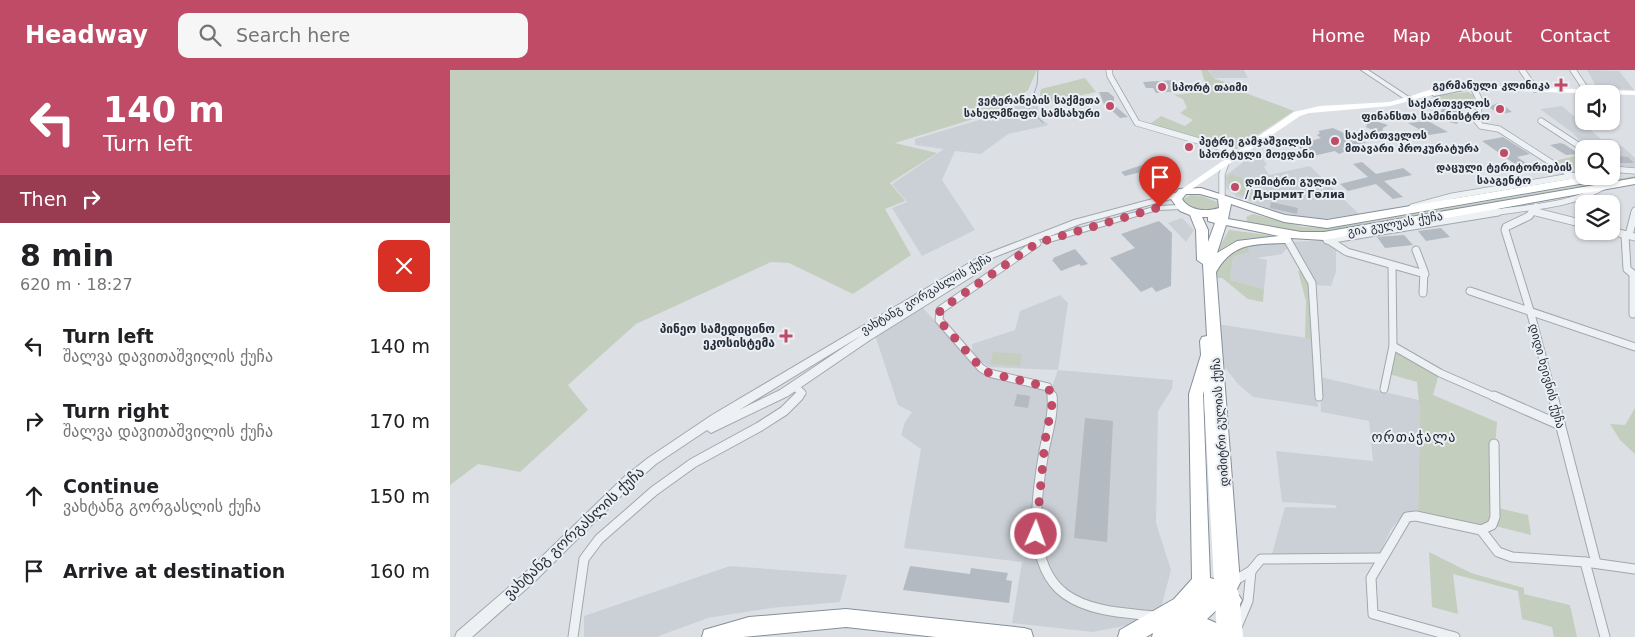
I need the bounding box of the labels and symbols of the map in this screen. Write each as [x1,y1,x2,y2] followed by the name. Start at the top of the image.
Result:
[1554,78,1568,92] marker: გერმანული კლინიკა
[1432,79,1550,92] place label: გერმანული კლინიკა
[1156,81,1168,93] marker: სპორტ თაიმი
[1172,81,1248,94] place label: სპორტ თაიმი
[964,94,1100,120] place label: ვეტერანების საქმეთა სახელმწიფო სამსახური
[1361,97,1490,123] place label: საქართველოს ფინანსთა სამინისტრო
[1104,100,1116,112] marker: ვეტერანების საქმეთა სახელმწიფო სამსახური
[1494,103,1506,115] marker: საქართველოს ფინანსთა სამინისტრო
[1345,129,1479,155] place label: საქართველოს მთავარი პროკურატურა
[1199,135,1314,161] place label: პეტრე გამჯაშვილის სპორტული მოედანი
[1329,135,1341,147] marker: საქართველოს მთავარი პროკურატურა
[1183,141,1195,153] marker: პეტრე გამჯაშვილის სპორტული მოედანი
[1498,147,1510,159] marker: დაცული ტერიტორიების სააგენტო
[1139,156,1181,207] pin
[1436,161,1572,187] place label: დაცული ტერიტორიების სააგენტო
[1245,175,1345,201] place label: დიმიტრი გულია / Дырмит Гәлиа
[1229,181,1241,193] marker: დიმიტრი გულია / Дырмит Гәлиа
[1346,209,1444,239] street label: გია გულუას ქუჩა
[858,251,994,337] street label: ვახტანგ გორგასლის ქუჩა
[660,322,775,350] place label: პინეო სამედიცინო ეკოსისტემა
[1526,322,1568,430] street label: დიდი ხეივნის ქუჩა
[779,329,793,343] marker: პინეო სამედიცინო ეკოსისტემა
[1209,357,1231,487] street label: დიმიტრი გულიას ქუჩა
[1372,429,1456,445] district label: ორთაჭალა
[500,463,648,603] street label: ვახტანგ გორგასლის ქუჩა
[1009,507,1061,559] position arrow

